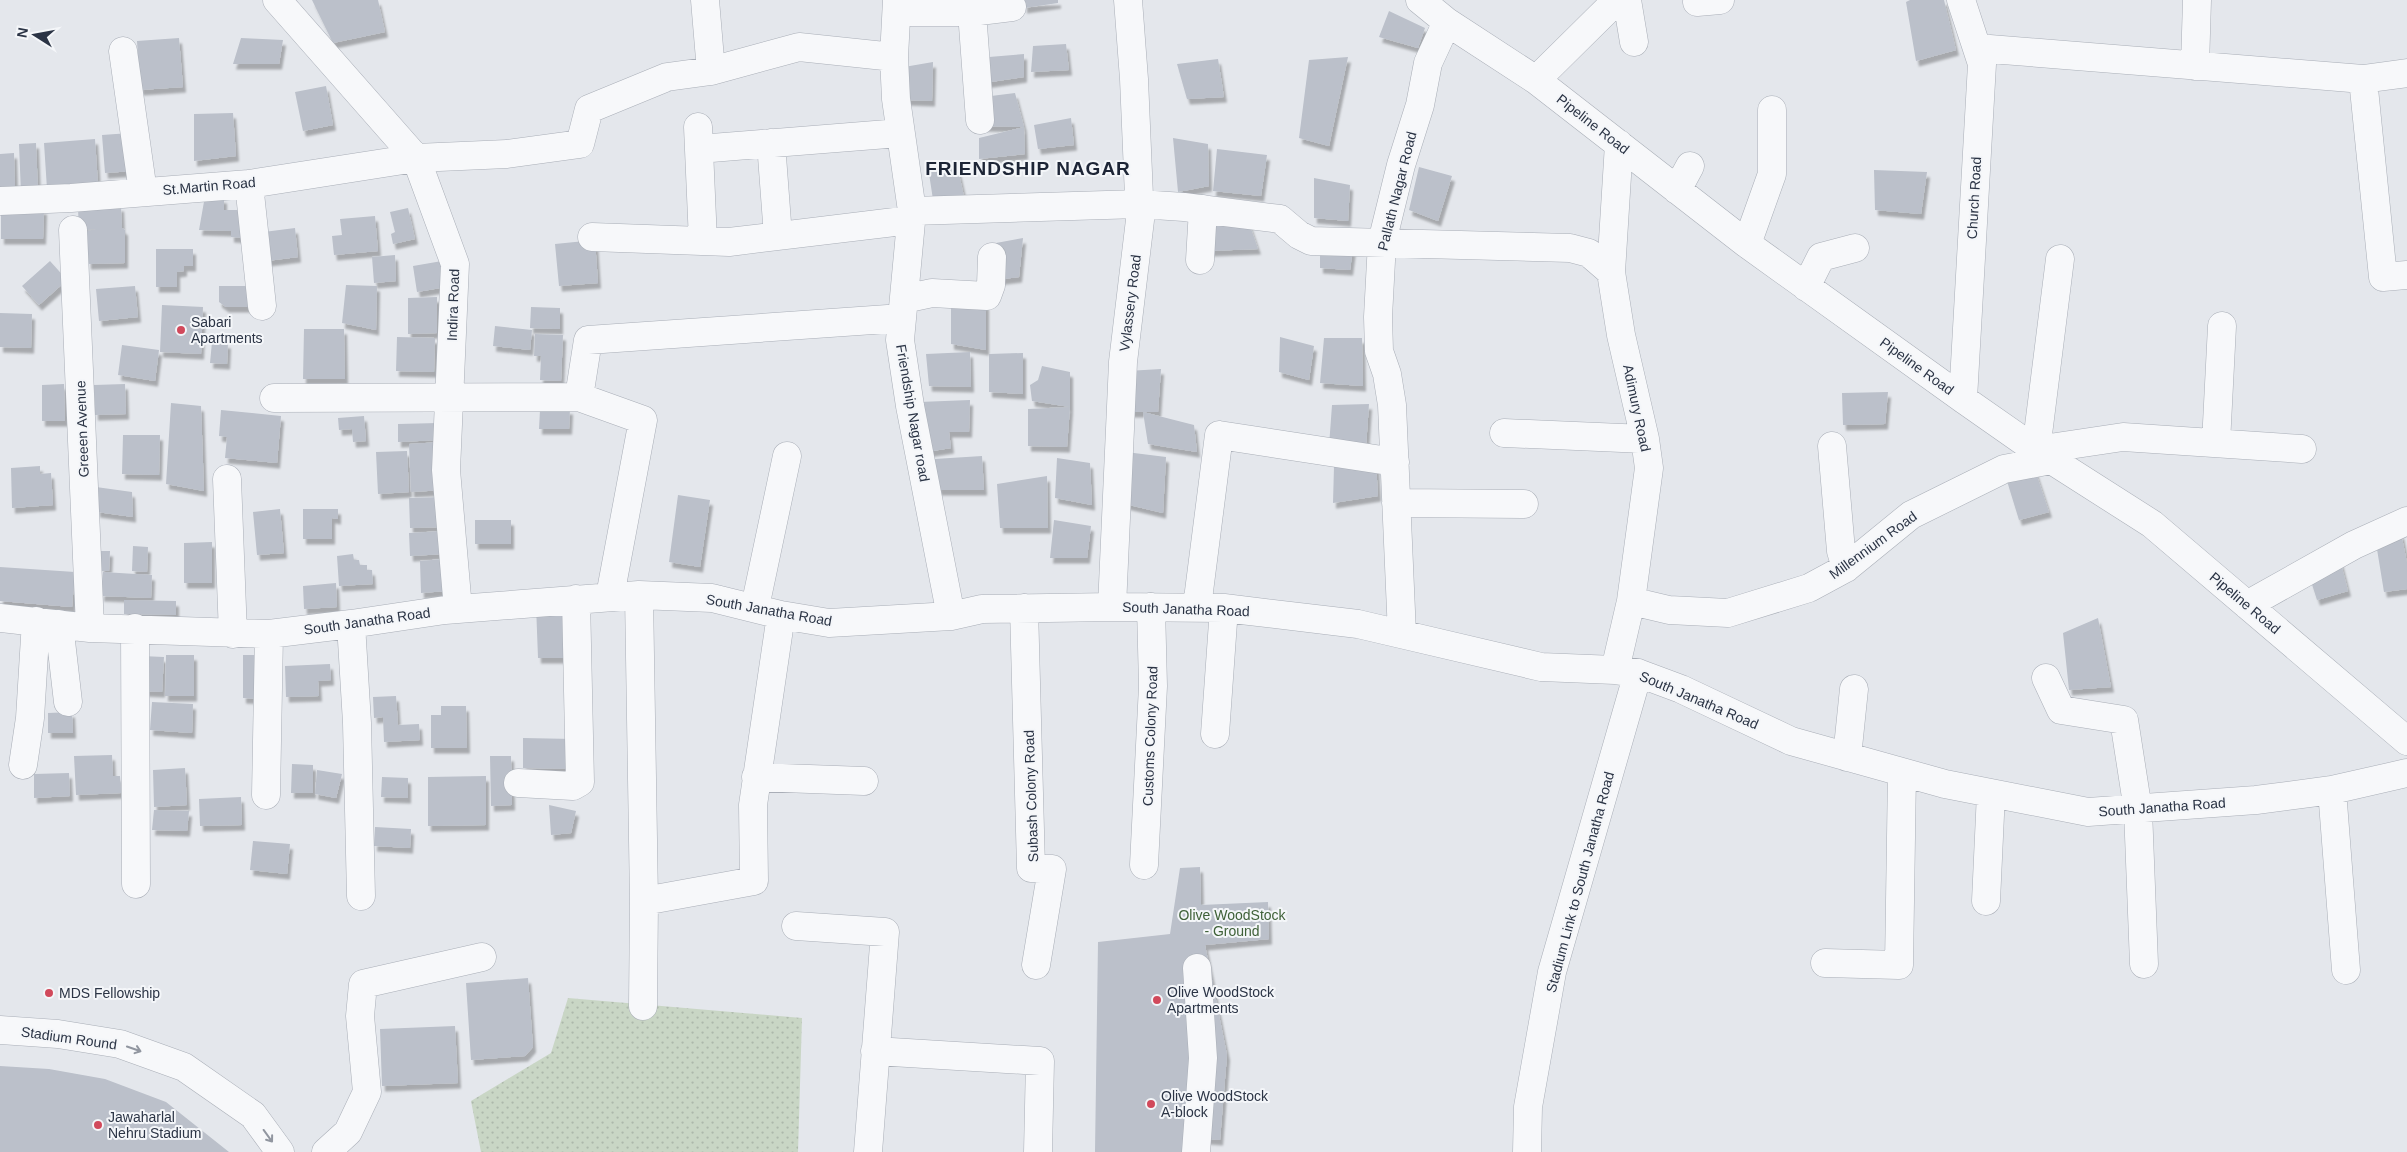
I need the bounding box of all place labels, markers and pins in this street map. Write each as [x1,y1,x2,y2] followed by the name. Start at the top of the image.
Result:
[191,314,263,346] place label: Sabari Apartments
[175,324,187,336] marker: Sabari Apartments
[1167,984,1275,1016] place label: Olive WoodStock Apartments
[59,985,160,1001] place label: MDS Fellowship
[43,987,55,999] marker: MDS Fellowship
[1151,994,1163,1006] marker: Olive WoodStock Apartments
[1161,1088,1269,1120] place label: Olive WoodStock A-block
[1145,1098,1157,1110] marker: Olive WoodStock A-block
[108,1109,201,1141] place label: Jawaharlal Nehru Stadium
[92,1119,104,1131] marker: Jawaharlal Nehru Stadium

